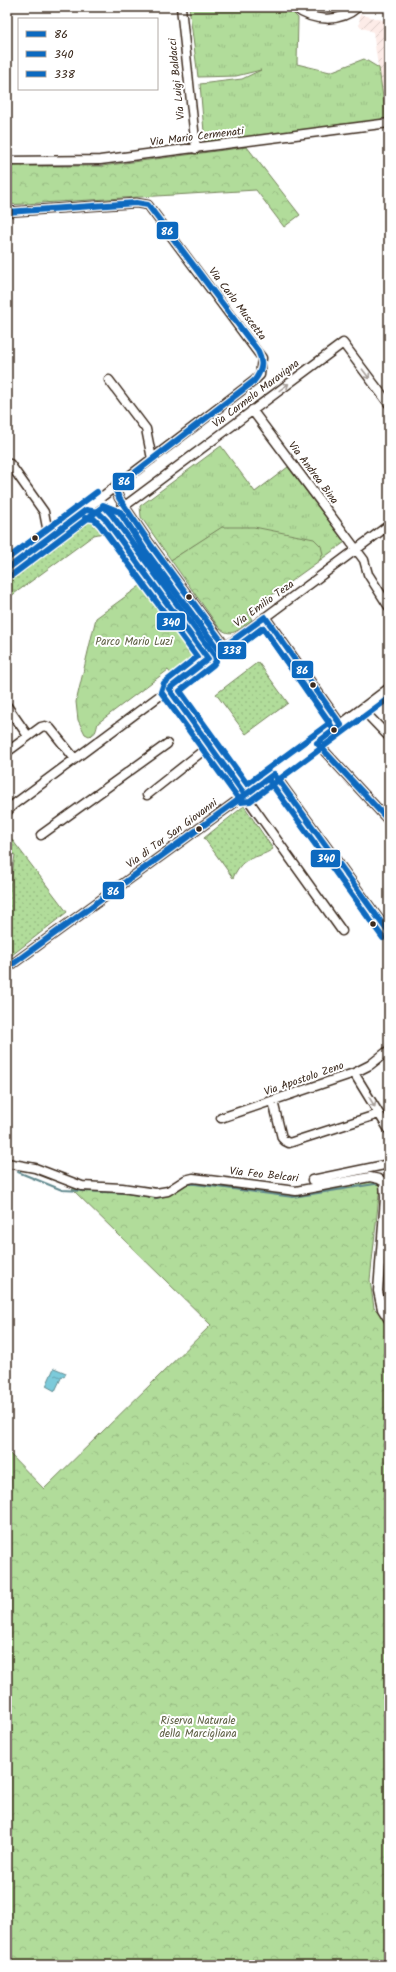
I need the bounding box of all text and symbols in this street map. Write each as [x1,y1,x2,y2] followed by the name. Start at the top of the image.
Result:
[18,18,158,90] legend
[54,25,68,44] text: 86
[164,37,190,121] street label: Via Luigi Baldacci
[54,45,73,64] text: 340
[54,65,76,84] text: 338
[149,122,245,152] street label: Via Mario Cermenati
[156,221,179,240] line badge: 86
[161,223,173,241] text: 86
[203,264,271,344] street label: Via Carlo Muscetta
[209,355,303,433] street label: Via Carmelo Maravigna
[362,368,370,379] one-way arrow
[278,383,289,391] one-way arrow
[283,438,343,508] street label: Via Andrea Bina
[112,472,135,491] line badge: 86
[118,473,130,491] text: 86
[30,533,40,543] unlabelled marker
[230,576,298,632] street label: Via Emilio Teza
[184,592,194,602] unlabelled marker
[156,612,186,631] line badge: 340
[161,614,180,632] text: 340
[95,633,173,651] park label: Parco Mario Luzi
[217,641,247,660] line badge: 338
[222,642,242,660] text: 338
[291,660,314,679] line badge: 86
[296,662,308,680] text: 86
[308,680,318,690] unlabelled marker
[329,725,339,735] unlabelled marker
[123,794,222,873] street label: Via di Tor San Giovanni
[194,824,204,834] unlabelled marker
[310,849,341,868] line badge: 340
[316,850,335,868] text: 340
[102,881,125,900] line badge: 86
[107,883,119,901] text: 86
[368,919,378,929] unlabelled marker
[262,1057,346,1101] street label: Via Apostolo Zeno
[368,1096,376,1108] one-way arrow
[229,1162,300,1188] street label: Via Feo Belcari
[159,1712,237,1743] park label: Riserva Naturale della Marcigliana

